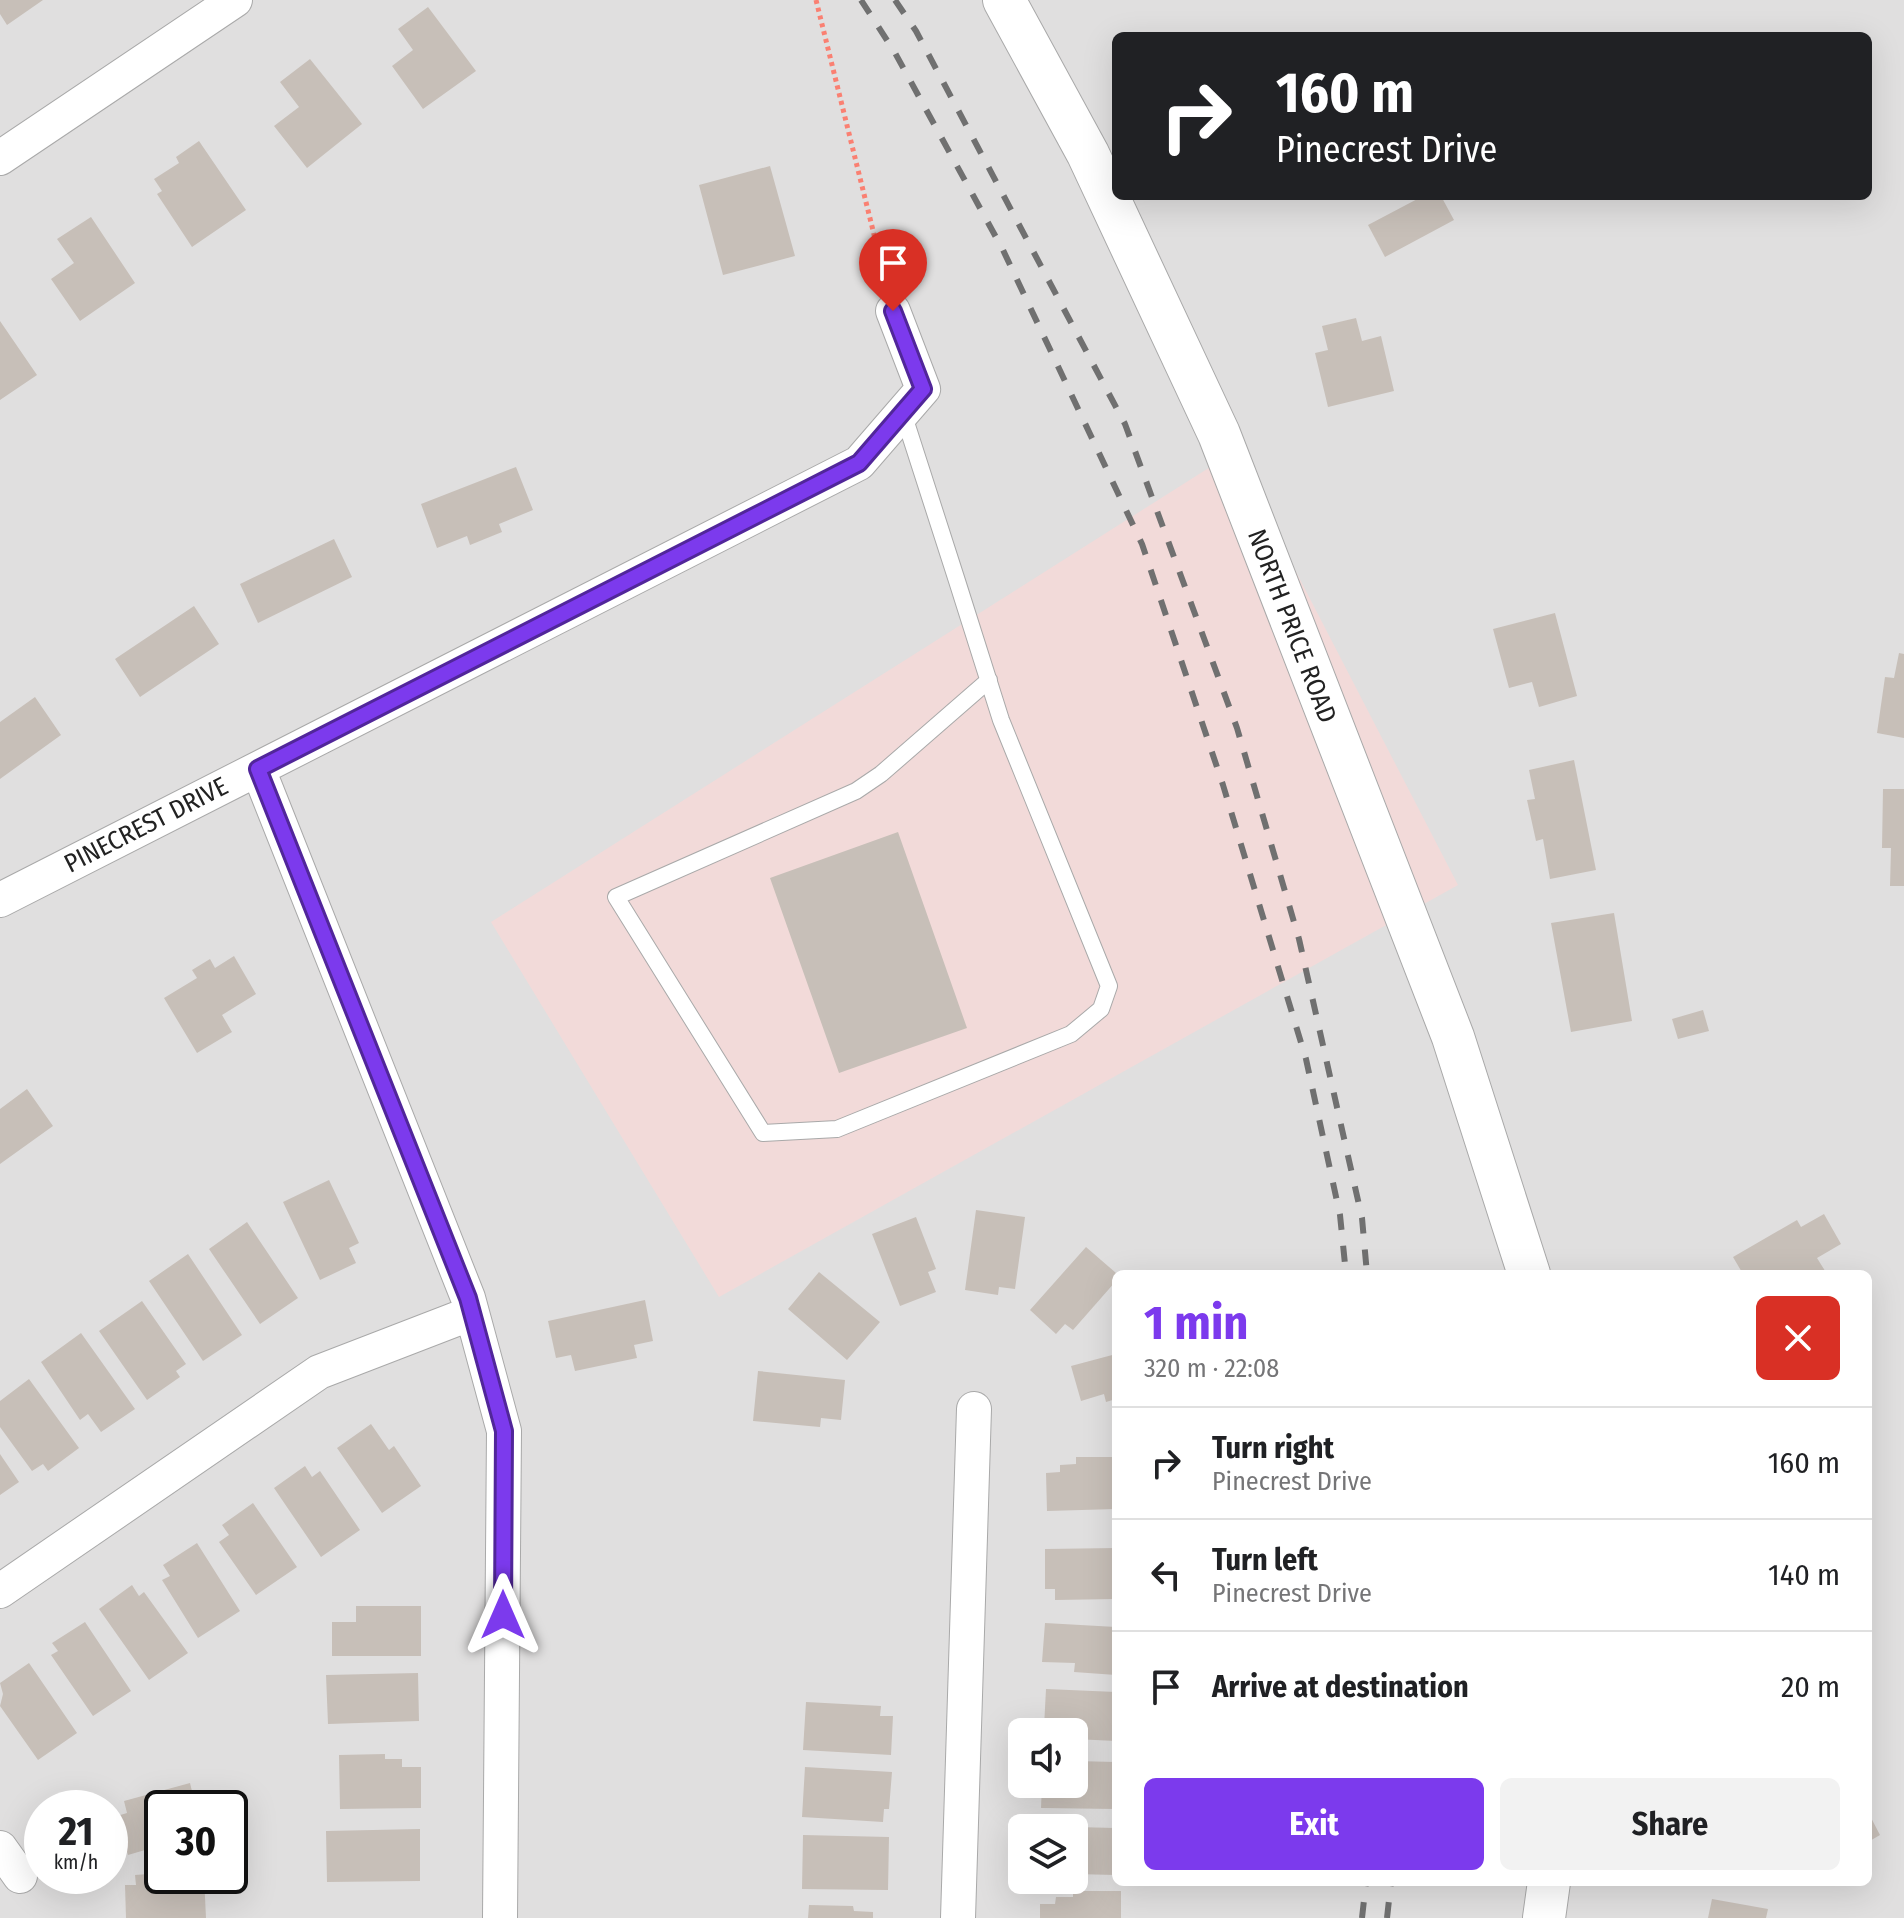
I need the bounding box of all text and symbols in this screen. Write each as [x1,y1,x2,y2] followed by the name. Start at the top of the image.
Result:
[1276,60,1414,127] text: 160 m
[1144,64,1248,168] icon: right
[1276,128,1497,172] text: Pinecrest Drive
[859,229,927,311] pin
[871,241,915,285] icon: arrive
[1241,525,1343,727] street label: NORTH PRICE ROAD
[59,770,233,880] street label: PINECREST DRIVE
[1144,1294,1249,1352] text: 1 min
[1756,1296,1840,1380] button: close
[1144,1353,1279,1384] text: 320 m · 22:08
[1212,1430,1334,1466] text: Turn right
[1144,1441,1188,1485] icon: right
[1768,1445,1840,1481] text: 160 m
[1212,1466,1372,1497] text: Pinecrest Drive
[1212,1542,1318,1578] text: Turn left
[1144,1553,1188,1597] icon: left
[1768,1557,1840,1593] text: 140 m
[461,1573,545,1657] position arrow
[1212,1578,1372,1609] text: Pinecrest Drive
[1144,1665,1188,1709] icon: arrive
[1212,1669,1469,1705] text: Arrive at destination
[1781,1669,1840,1705] text: 20 m
[1008,1718,1088,1894] map controls
[1008,1718,1088,1798] button: sound
[1144,1778,1484,1870] button: Exit
[1500,1778,1840,1870] button: Share
[144,1790,248,1894] speed limit sign: 30
[59,1808,93,1856] text: 21
[1008,1814,1088,1894] button: layers
[54,1850,98,1874] text: km/h

